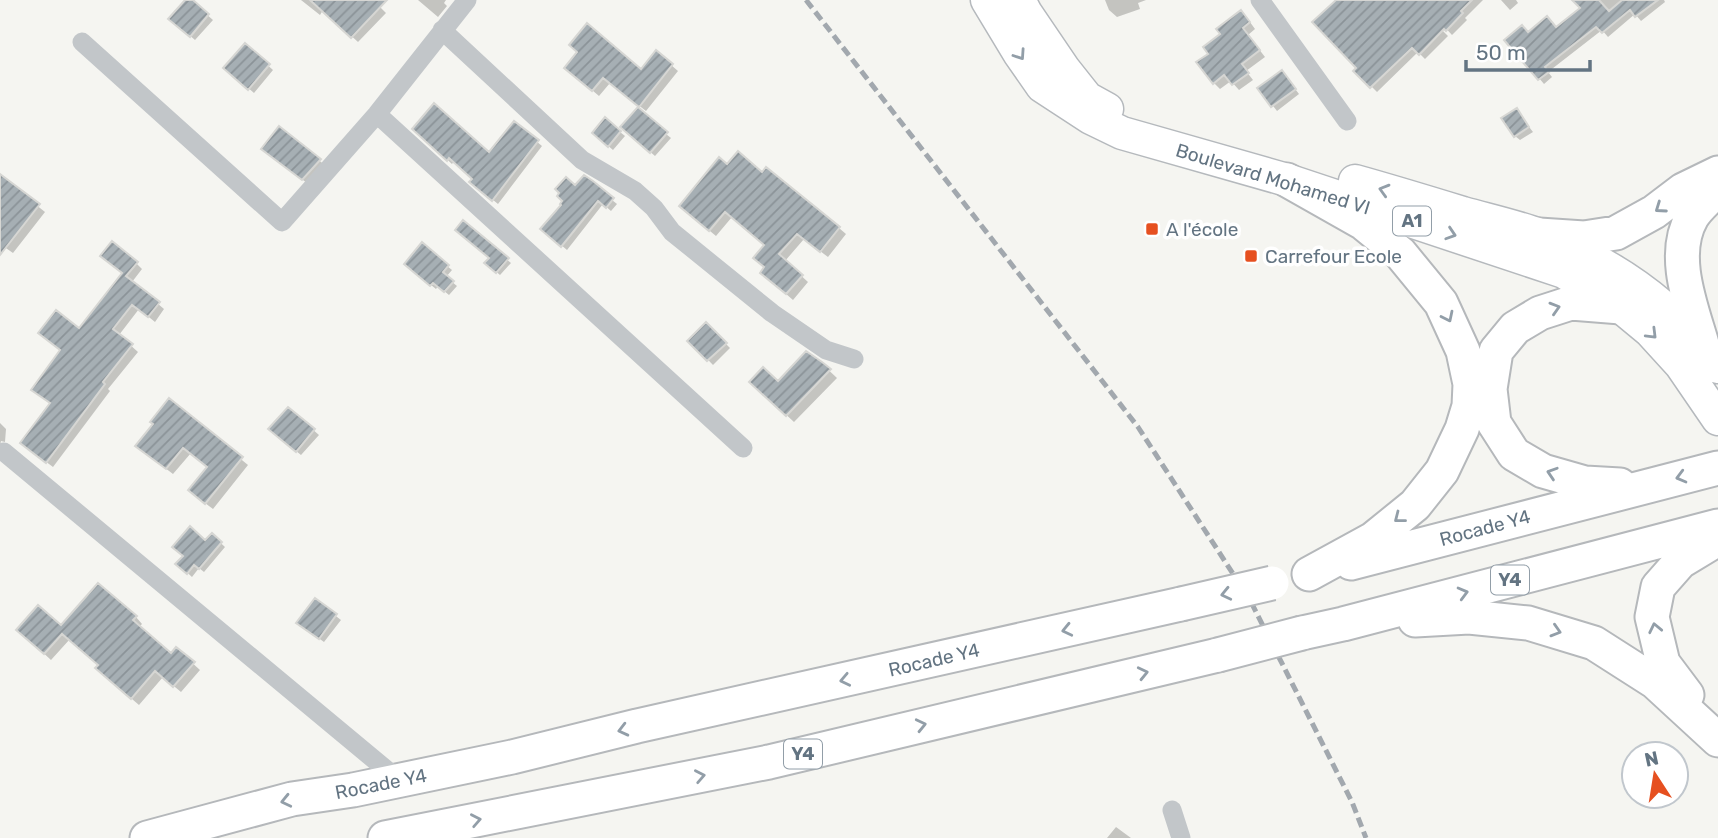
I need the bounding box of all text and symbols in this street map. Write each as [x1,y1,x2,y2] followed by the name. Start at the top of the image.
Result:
[1466,28,1590,72] scale bar
[1476,40,1526,65] text: 50 m
[1012,47,1024,60] one-way arrow
[1173,138,1373,220] street label: Boulevard Mohamed VI
[1379,183,1391,198] one-way arrow
[1655,199,1668,212] one-way arrow
[1393,206,1431,236] road number: A1
[1166,218,1238,241] place label: A l'école
[1144,221,1160,237] marker: A l'école
[1444,226,1456,240] one-way arrow
[1265,245,1402,268] place label: Carrefour Ecole
[1243,248,1259,264] marker: Carrefour Ecole
[1549,301,1561,316] one-way arrow
[1439,310,1453,322] one-way arrow
[1644,326,1656,338] one-way arrow
[1547,467,1559,481] one-way arrow
[1675,469,1687,483] one-way arrow
[1437,505,1533,551] street label: Rocade Y4
[1394,509,1407,522] one-way arrow
[1491,566,1529,594] road number: Y4
[1220,586,1232,600] one-way arrow
[1457,586,1469,601] one-way arrow
[1061,621,1073,636] one-way arrow
[1648,622,1663,634] one-way arrow
[1550,623,1562,638] one-way arrow
[886,638,982,682] street label: Rocade Y4
[1137,666,1149,681] one-way arrow
[839,671,851,686] one-way arrow
[915,719,927,734] one-way arrow
[617,721,629,736] one-way arrow
[784,740,822,768] road number: Y4
[1620,740,1690,810] north arrow
[1642,746,1661,772] text: N
[333,764,429,804] street label: Rocade Y4
[693,769,705,784] one-way arrow
[280,793,292,807] one-way arrow
[470,813,482,828] one-way arrow

